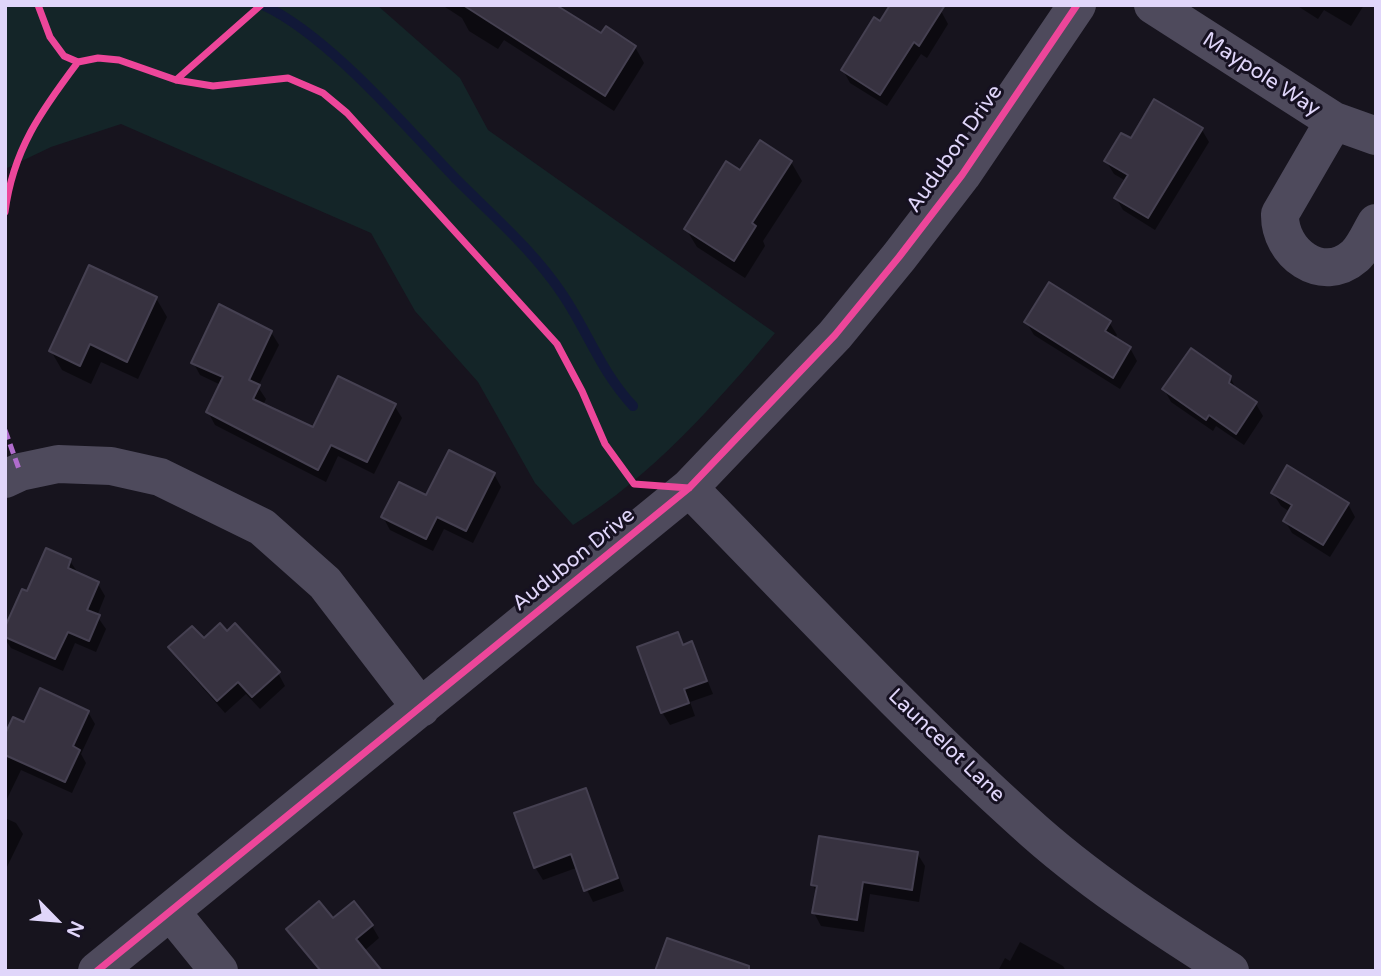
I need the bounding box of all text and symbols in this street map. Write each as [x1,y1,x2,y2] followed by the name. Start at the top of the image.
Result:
[1198,28,1324,122] street label: Maypole Way
[902,80,1008,218] street label: Audubon Drive
[508,503,640,617] street label: Audubon Drive
[882,684,1010,808] street label: Launcelot Lane
[21,885,91,955] north arrow
[62,917,88,940] text: N

